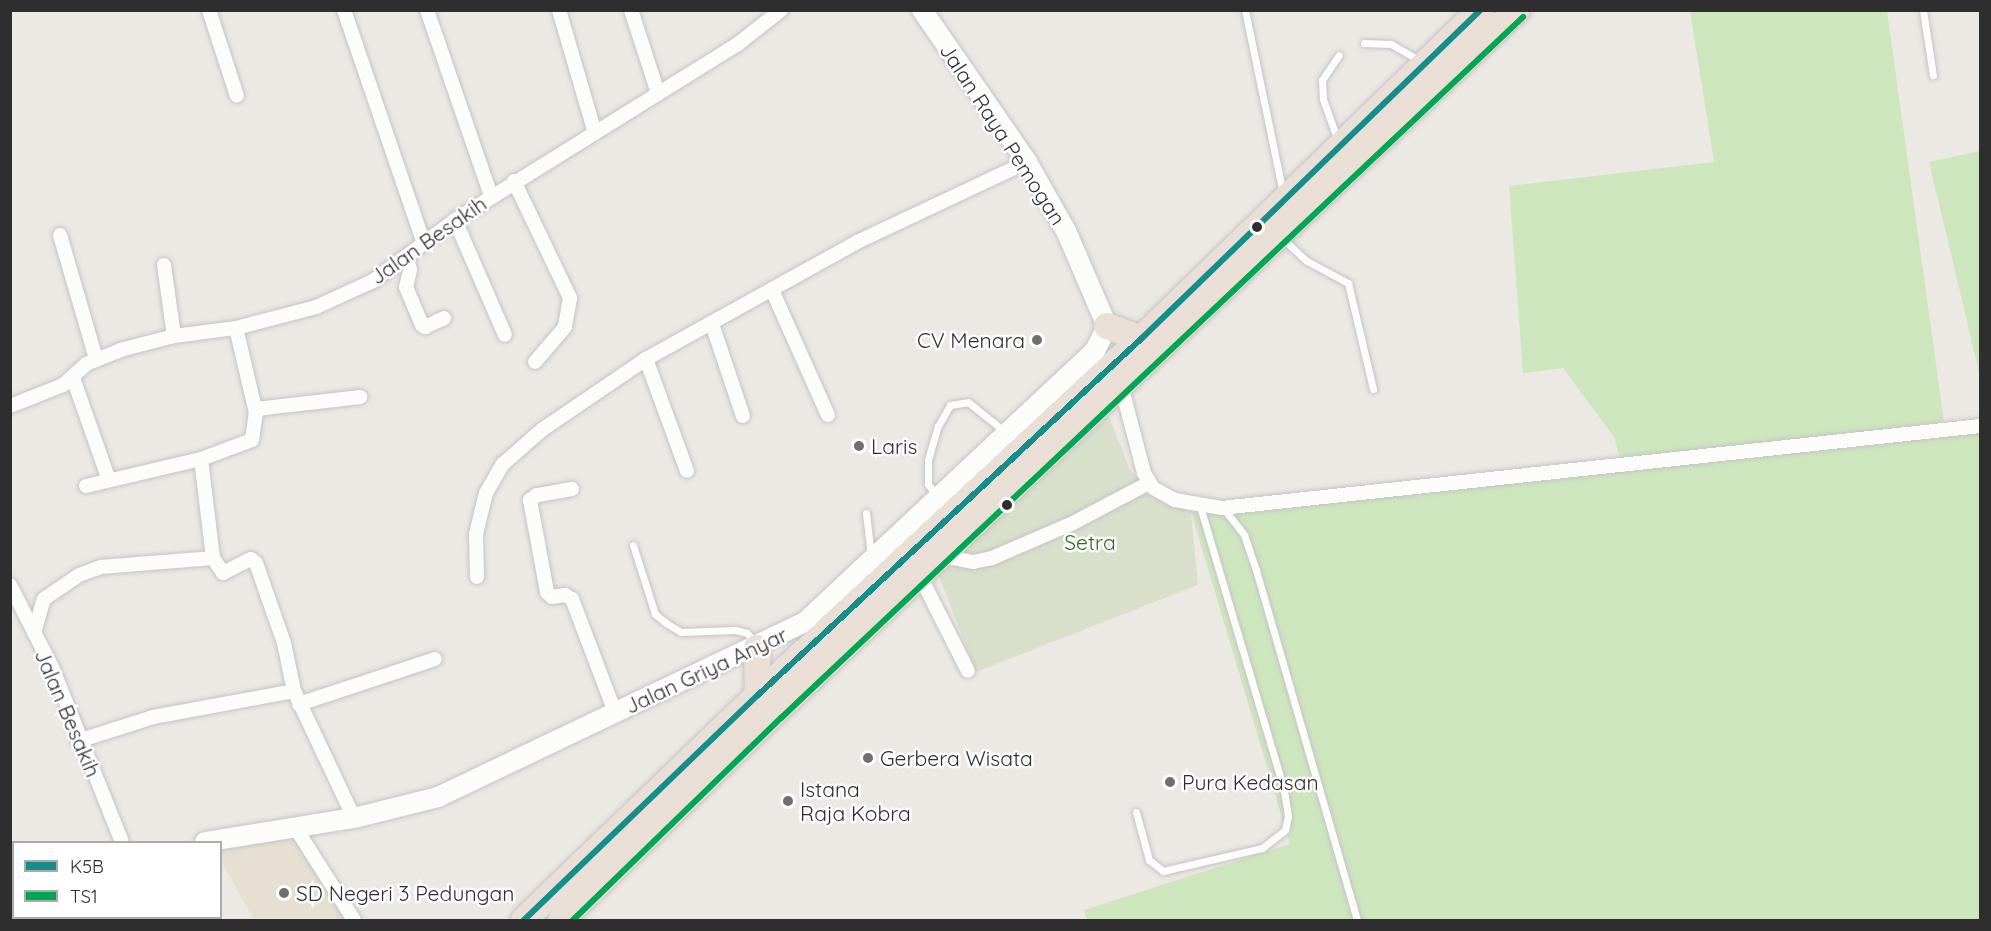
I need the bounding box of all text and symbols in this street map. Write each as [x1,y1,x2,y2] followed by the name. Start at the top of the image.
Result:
[935,39,1071,229] street label: Jalan Raya Pemogan
[365,191,491,289] street label: Jalan Besakih
[1251,221,1263,233] unlabelled marker
[917,327,1025,353] place label: CV Menara
[1030,333,1044,347] marker: CV Menara
[871,433,917,459] place label: Laris
[852,439,866,453] marker: Laris
[1001,499,1013,511] unlabelled marker
[1064,529,1116,555] park label: Setra
[621,621,791,719] street label: Jalan Griya Anyar
[30,645,106,781] street label: Jalan Besakih
[880,745,1033,771] place label: Gerbera Wisata
[861,751,875,765] marker: Gerbera Wisata
[1182,769,1319,795] place label: Pura Kedasan
[1163,775,1177,789] marker: Pura Kedasan
[800,776,911,826] place label: Istana Raja Kobra
[781,794,795,808] marker: Istana Raja Kobra
[12,841,222,919] legend
[70,855,104,878] text: K5B
[296,880,514,906] place label: SD Negeri 3 Pedungan
[70,885,98,908] text: TS1
[277,886,291,900] marker: SD Negeri 3 Pedungan

